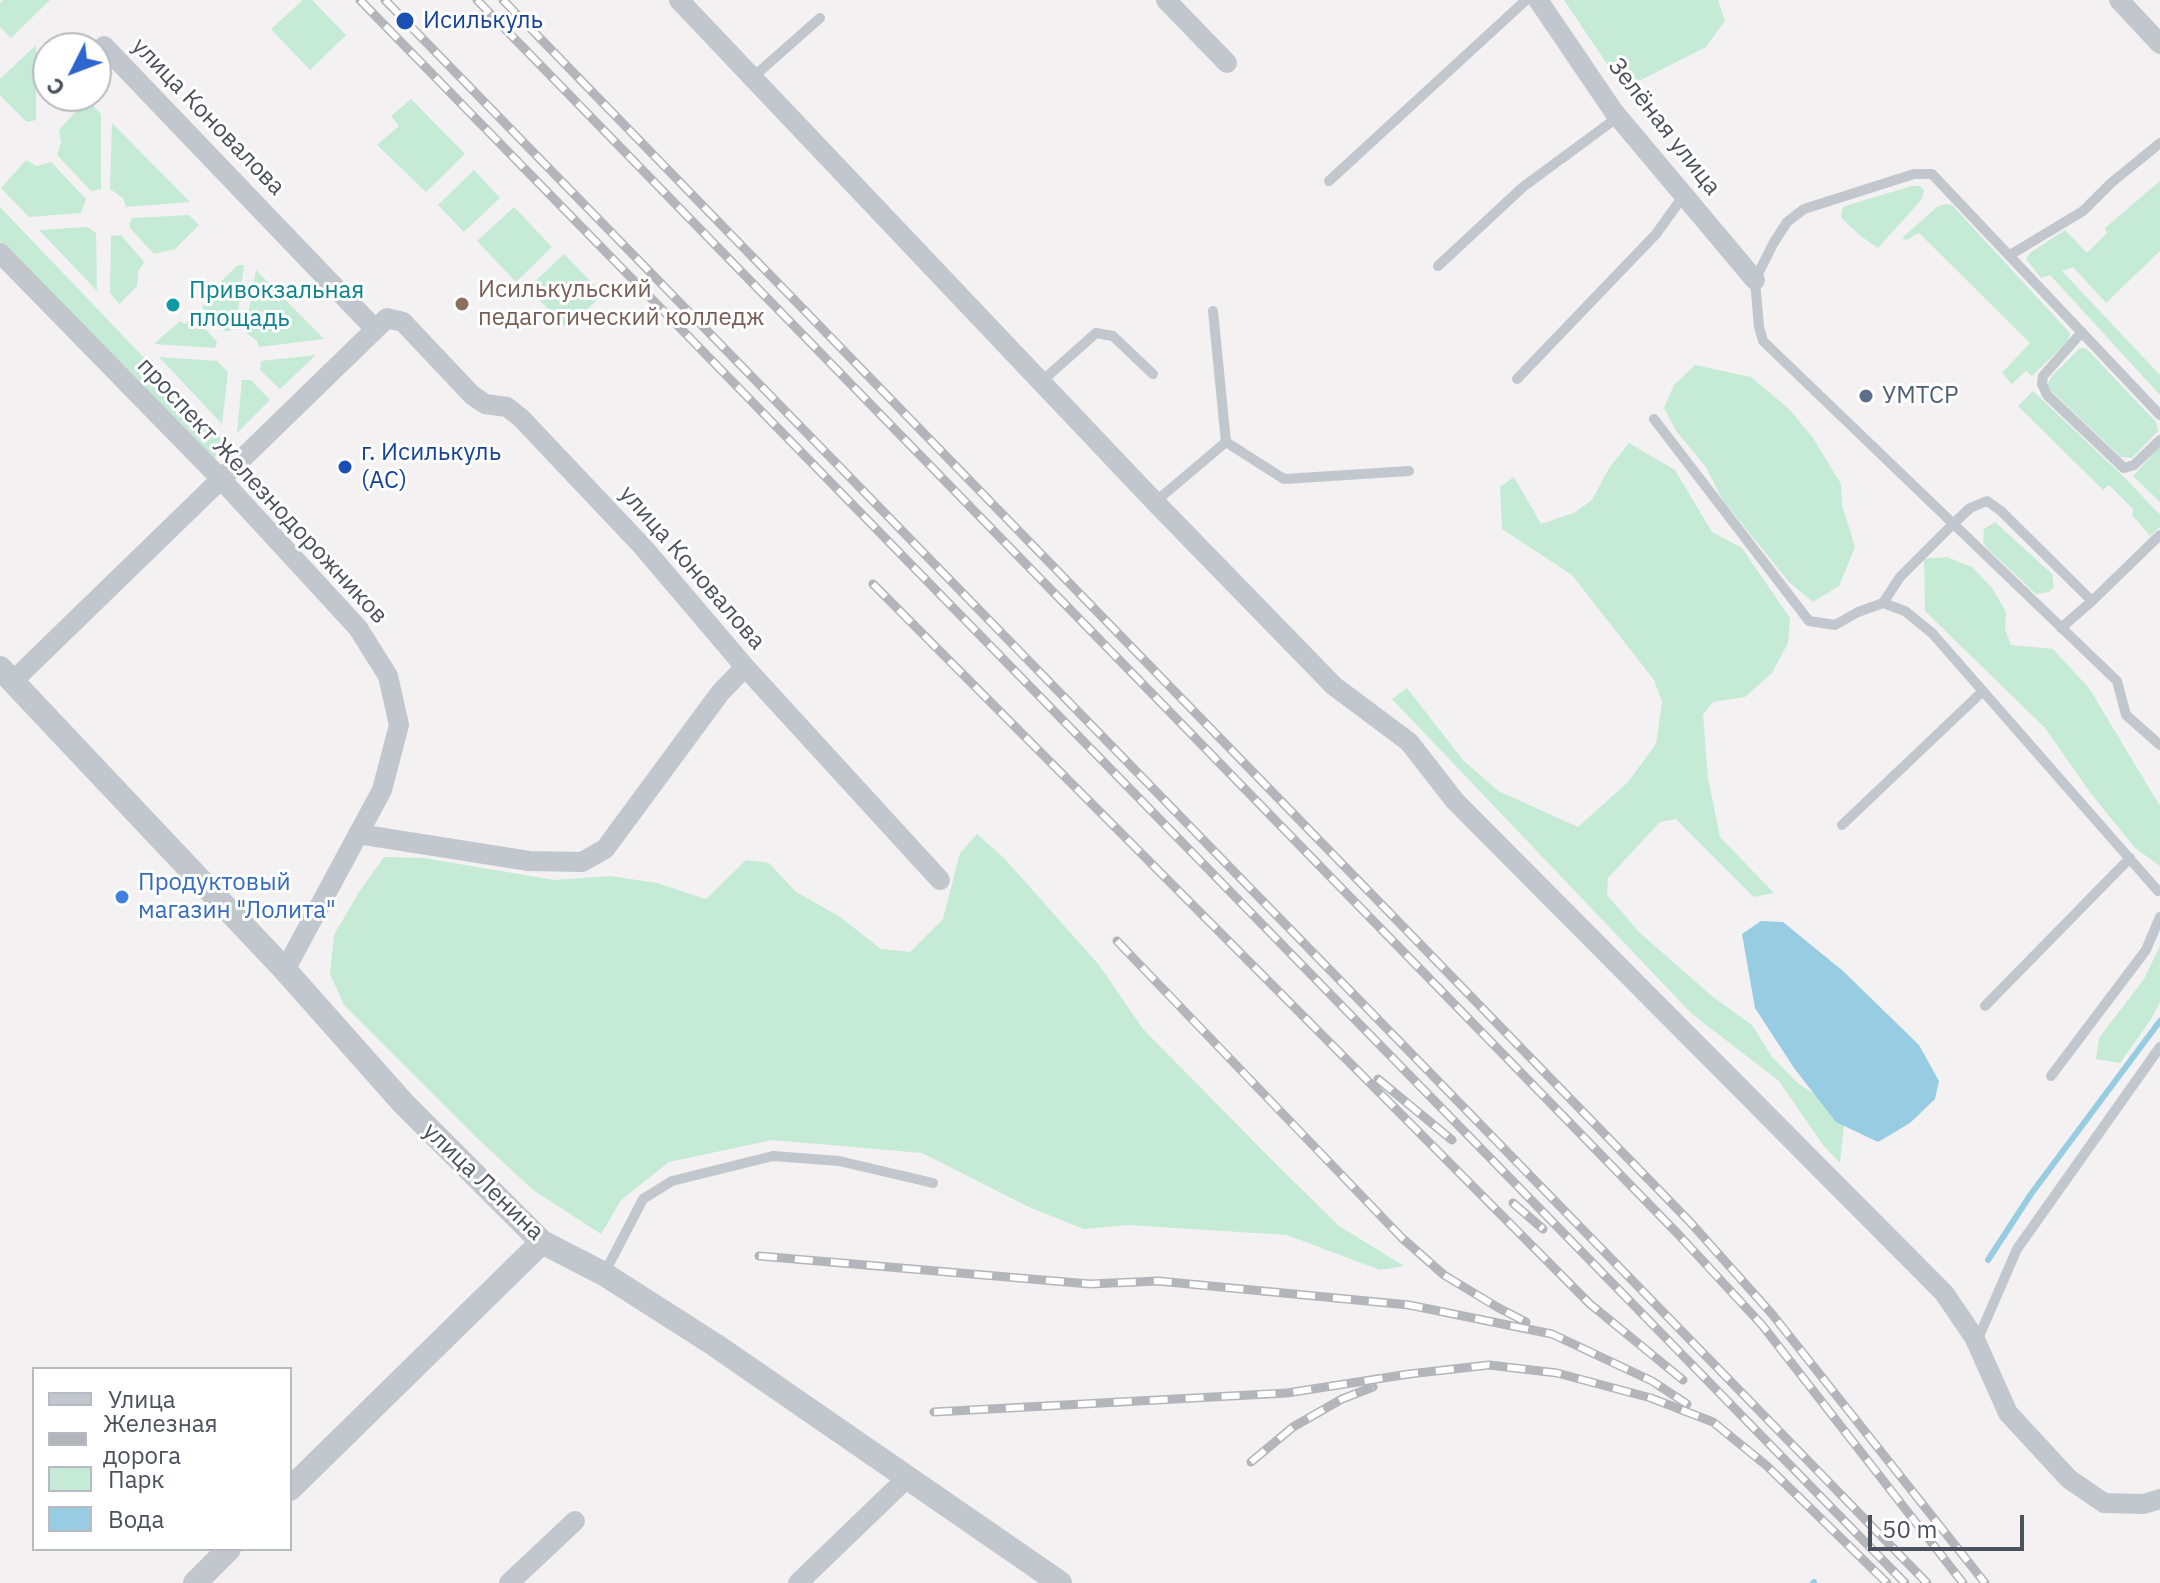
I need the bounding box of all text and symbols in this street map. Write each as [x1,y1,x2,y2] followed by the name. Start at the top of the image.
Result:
[423,7,543,35] place label: Исилькуль
[394,10,416,32] marker: Исилькуль
[32,32,112,112] north arrow
[125,32,291,202] street label: улица Коновалова
[1602,53,1726,201] street label: Зелёная улица
[40,72,71,102] text: С
[478,276,765,332] place label: Исилькульский педагогический колледж
[189,277,364,333] place label: Привокзальная площадь
[453,295,471,313] marker: Исилькульский педагогический колледж
[164,296,182,314] marker: Привокзальная площадь
[131,352,393,630] street label: проспект Железнодорожников
[1882,382,1958,410] place label: УМТСР
[1857,387,1875,405] marker: УМТСР
[361,439,501,495] place label: г. Исилькуль (АС)
[336,458,354,476] marker: г. Исилькуль (АС)
[613,480,771,656] street label: улица Коновалова
[138,869,336,925] place label: Продуктовый магазин "Лолита"
[113,888,131,906] marker: Продуктовый магазин "Лолита"
[417,1117,549,1247] street label: улица Ленина
[32,1367,292,1551] legend
[108,1383,176,1415] text: Улица
[103,1407,218,1471] text: Железная дорога
[108,1463,165,1495] text: Парк
[1872,1499,2028,1549] scale bar
[108,1503,164,1535] text: Вода
[1882,1513,1937,1545] text: 50 m

